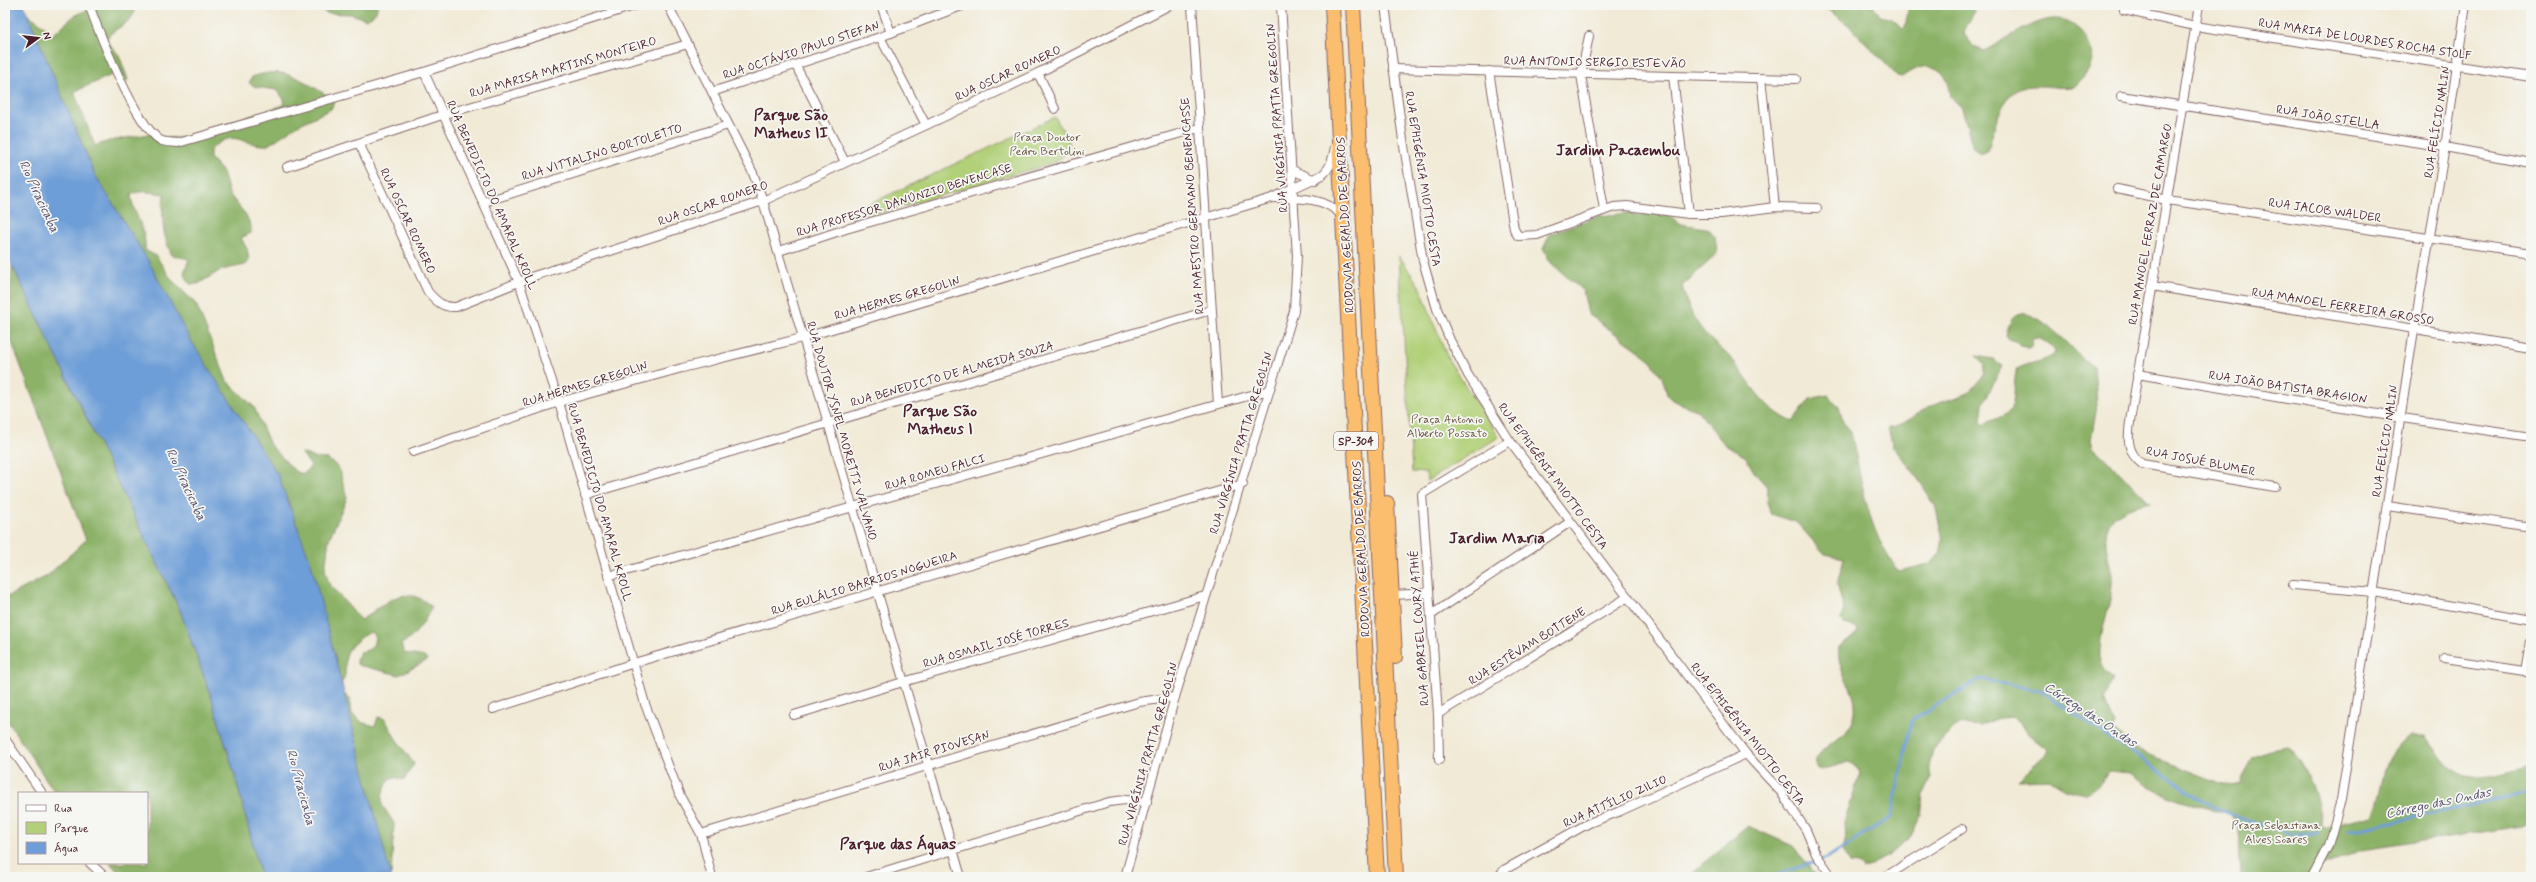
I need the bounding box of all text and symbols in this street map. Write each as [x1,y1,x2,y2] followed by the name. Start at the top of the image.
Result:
[2257,15,2473,65] street label: RUA MARIA DE LOURDES ROCHA STOLF
[18,18,58,58] north arrow
[721,18,882,84] street label: RUA OCTÁVIO PAULO STEFAN
[1263,23,1293,213] street label: RUA VIRGÍNIA PRATTA GREGOLIN
[39,30,54,41] text: N
[468,34,659,102] street label: RUA MARISA MARTINS MONTEIRO
[953,42,1064,106] street label: RUA OSCAR ROMERO
[1504,53,1686,73] street label: RUA ANTONIO SERGIO ESTEVÃO
[2421,65,2455,179] street label: RUA FELÍCIO NALIN
[1400,90,1444,268] street label: RUA EPHIGÊNIA MIOTTO CESTA
[1177,97,1209,315] street label: RUA MAESTRO GERMANO BENENCASSE
[442,98,540,293] street label: RUA BENEDICTO DO AMARAL KROLL
[2275,102,2381,134] street label: RUA JOÃO STELLA
[754,105,829,144] district label: Parque São Matheus II
[520,121,685,185] street label: RUA VITTALINO BORTOLETTO
[2125,122,2177,326] street label: RUA MANOEL FERRAZ DE CAMARGO
[1009,130,1085,160] park label: Praça Doutor Pedro Bertolini
[1333,136,1359,313] street label: RODOVIA GERALDO DE BARROS
[1556,140,1680,161] district label: Jardim Pacaembu
[14,158,63,236] water label: Rio Piracicaba
[795,160,1014,241] street label: RUA PROFESSOR DANÚNZIO BENENCASE
[375,166,439,277] street label: RUA OSCAR ROMERO
[656,178,770,230] street label: RUA OSCAR ROMERO
[2267,195,2382,227] street label: RUA JACOB WALDER
[833,273,962,325] street label: RUA HERMES GREGOLIN
[2251,285,2435,329] street label: RUA MANOEL FERREIRA GROSSO
[802,320,880,543] street label: RUA DOUTOR YSNEL MORETTI VALVANO
[849,338,1056,412] street label: RUA BENEDICTO DE ALMEIDA SOUZA
[1207,350,1277,536] street label: RUA VIRGÍNIA PRATTA GREGOLIN
[521,358,650,412] street label: RUA HERMES GREGOLIN
[2207,368,2368,408] street label: RUA JOÃO BATISTA BRAGION
[2369,384,2403,498] street label: RUA FELÍCIO NALIN
[1494,400,1611,553] street label: RUA EPHIGÊNIA MIOTTO CESTA
[563,401,635,604] street label: RUA BENEDICTO DO AMARAL KROLL
[903,401,977,440] district label: Parque São Matheus I
[1407,412,1487,442] park label: Praça Antonio Alberto Possato
[1334,432,1378,450] road number: SP-304
[2145,444,2257,480] street label: RUA JOSUÉ BLUMER
[161,446,210,524] water label: Rio Piracicaba
[883,451,987,495] street label: RUA ROMEU FALCI
[1349,460,1375,637] street label: RODOVIA GERALDO DE BARROS
[1449,528,1545,549] district label: Jardim Maria
[769,548,959,620] street label: RUA EULÁLIO BARRIOS NOGUEIRA
[1407,549,1433,707] street label: RUA GABRIEL COURY ATHIÉ
[1466,604,1589,690] street label: RUA ESTÊVAM BOTTENE
[921,615,1071,672] street label: RUA OSMAIL JOSÉ TORRES
[1686,660,1808,809] street label: RUA EPHIGÊNIA MIOTTO CESTA
[1115,661,1183,848] street label: RUA VIRGÍNIA PRATTA GREGOLIN
[2040,679,2141,753] water label: Córrego das Ondas
[877,727,992,776] street label: RUA JAIR PIOVESAN
[282,748,319,828] water label: Rio Piracicaba
[1561,772,1670,832] street label: RUA ATTÍLIO ZILIO
[2384,784,2494,824] water label: Córrego das Ondas
[18,792,148,864] legend
[54,801,72,817] text: Rua
[2232,818,2321,848] park label: Praça Sebastiana Alves Soares
[54,821,89,837] text: Parque
[840,834,956,856] district label: Parque das Águas
[54,841,78,857] text: Água

